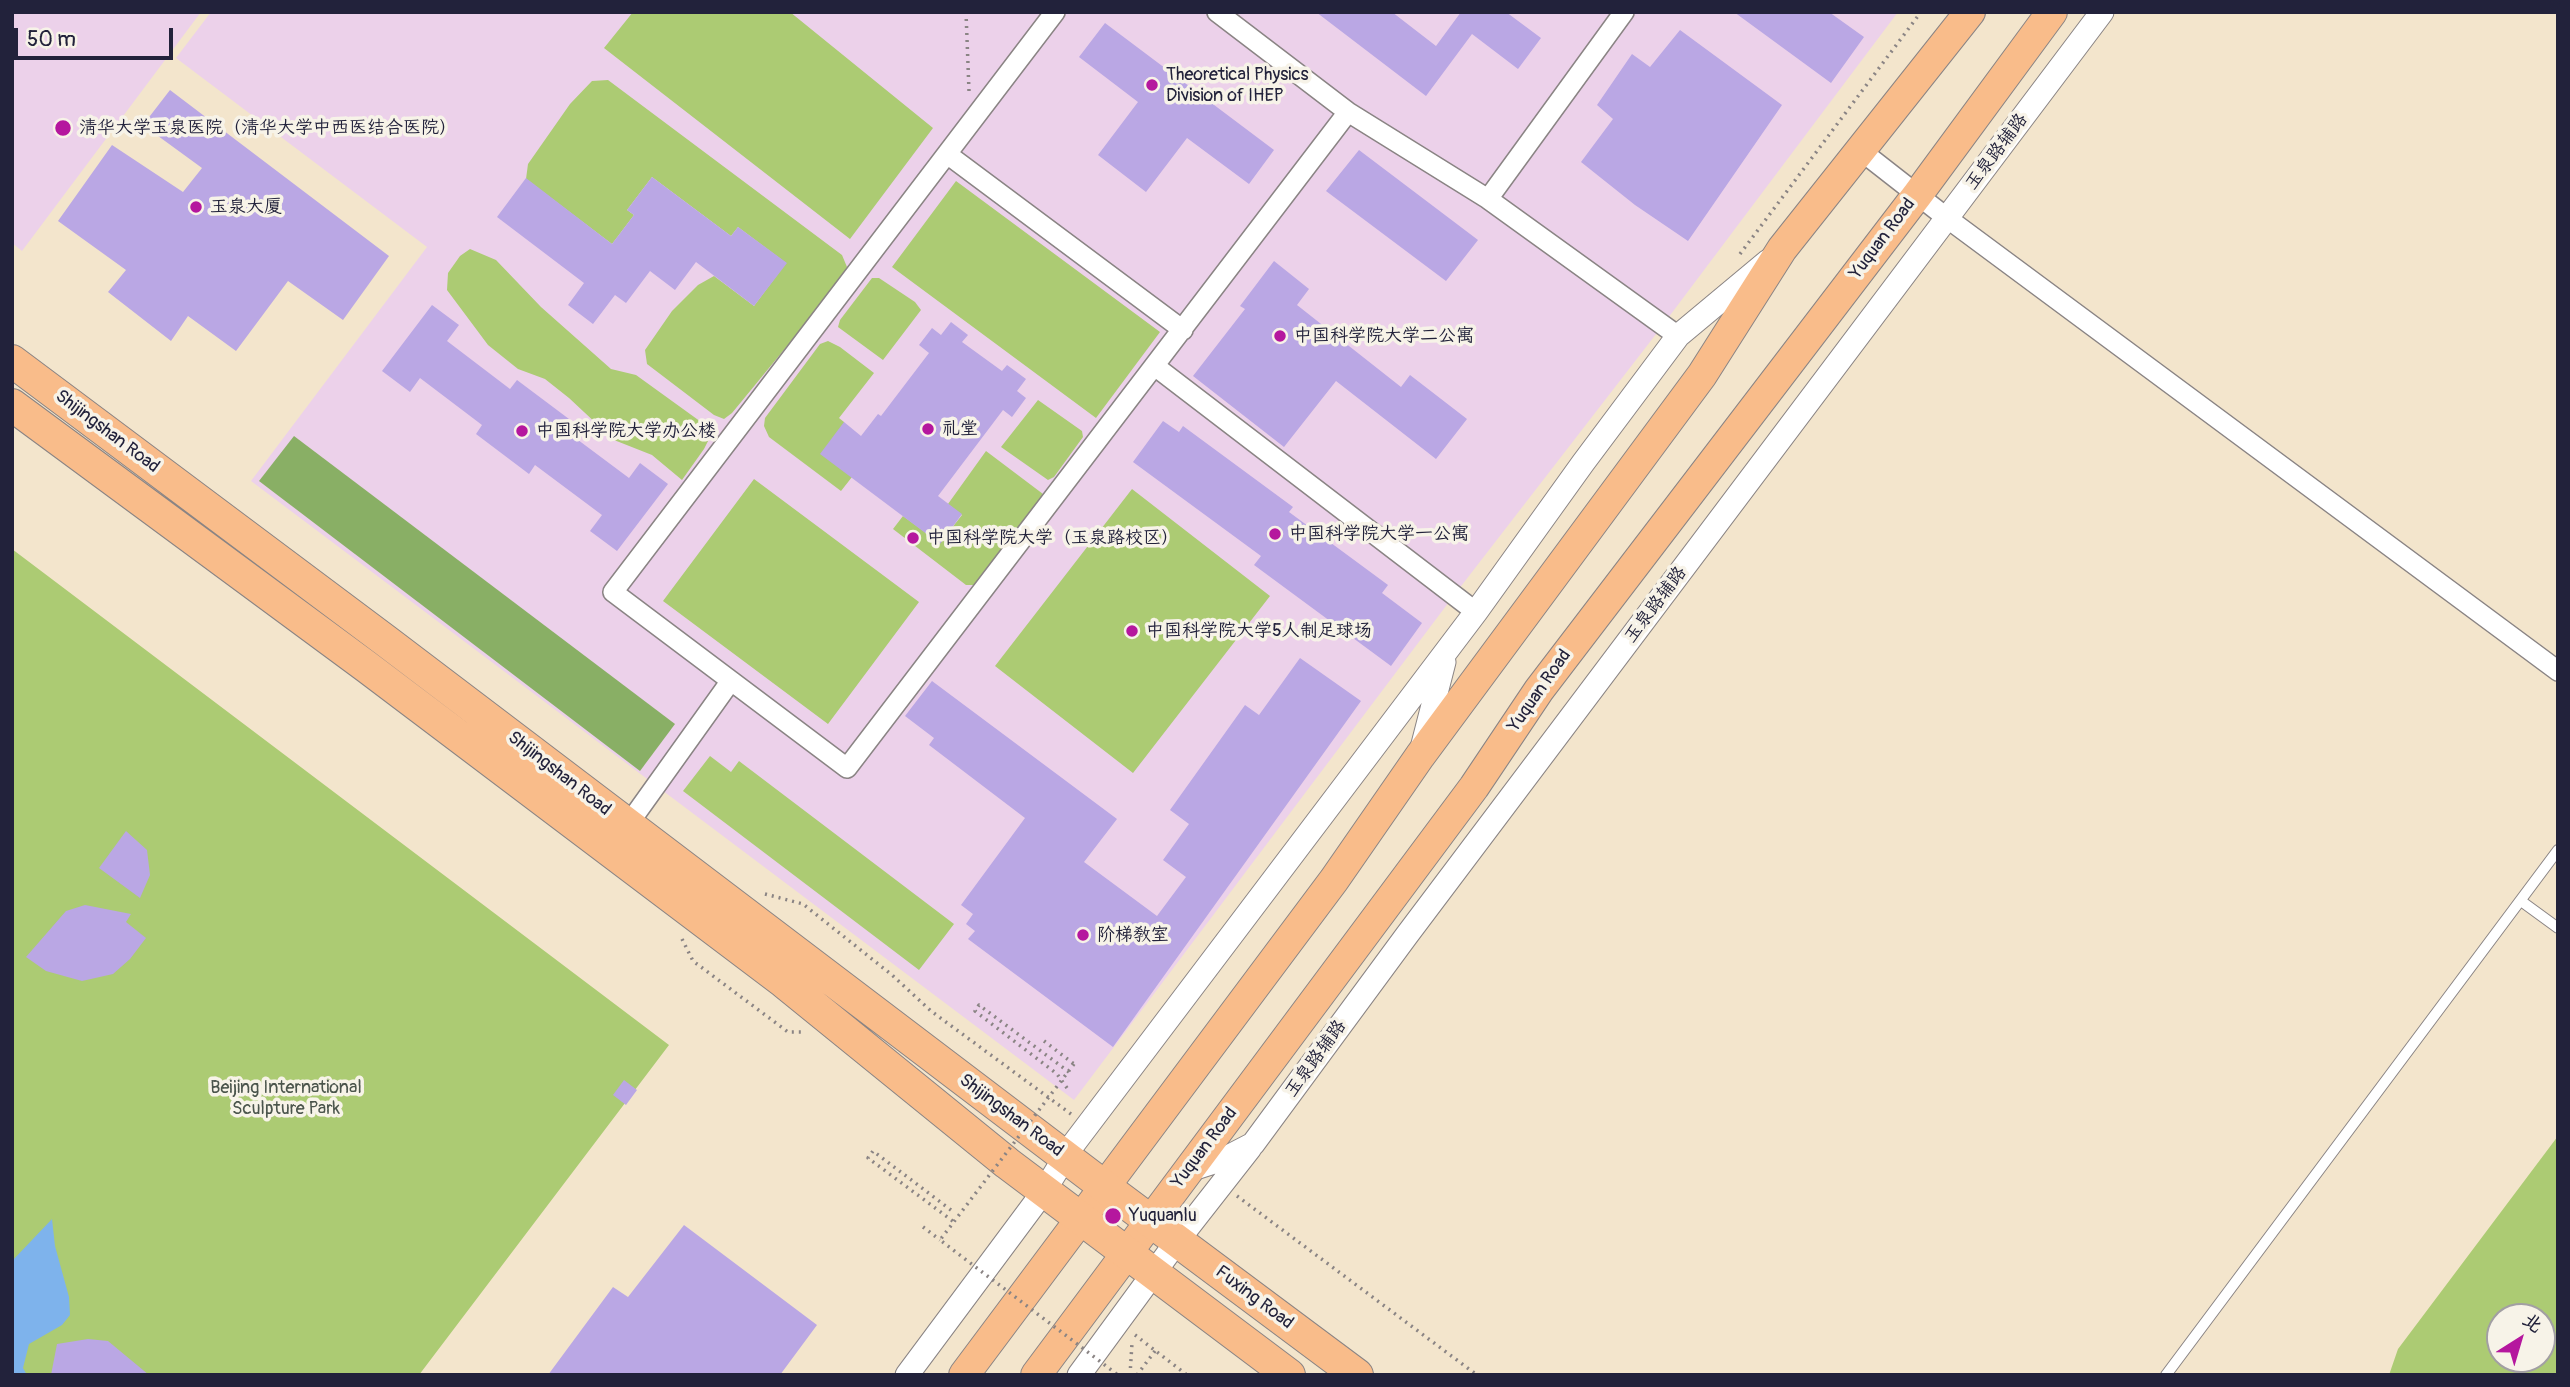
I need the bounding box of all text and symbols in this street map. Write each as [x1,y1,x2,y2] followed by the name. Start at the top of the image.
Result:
[18,14,177,58] scale bar
[27,26,76,53] text: 50 m
[1166,64,1309,106] place label: Theoretical Physics Division of IHEP
[1144,77,1160,93] marker: Theoretical Physics Division of IHEP
[1961,110,2033,194] street label: 玉泉路辅路
[79,117,457,139] place label: 清华大学玉泉医院（清华大学中西医结合医院）
[53,118,73,138] marker: 清华大学玉泉医院（清华大学中西医结合医院）
[1846,194,1920,284] street label: Yuquan Road
[210,196,282,218] place label: 玉泉大厦
[188,199,204,215] marker: 玉泉大厦
[1294,325,1474,347] place label: 中国科学院大学二公寓
[1272,328,1288,344] marker: 中国科学院大学二公寓
[51,386,163,478] street label: Shijingshan Road
[942,418,978,440] place label: 礼堂
[536,420,716,442] place label: 中国科学院大学办公楼
[920,421,936,437] marker: 礼堂
[514,423,530,439] marker: 中国科学院大学办公楼
[1289,523,1469,545] place label: 中国科学院大学一公寓
[1267,526,1283,542] marker: 中国科学院大学一公寓
[927,527,1179,549] place label: 中国科学院大学（玉泉路校区）
[905,530,921,546] marker: 中国科学院大学（玉泉路校区）
[1620,563,1692,647] street label: 玉泉路辅路
[1146,620,1372,642] place label: 中国科学院大学5人制足球场
[1124,623,1140,639] marker: 中国科学院大学5人制足球场
[1504,646,1576,736] street label: Yuquan Road
[503,727,615,821] street label: Shijingshan Road
[1097,924,1169,946] place label: 阶梯教室
[1075,927,1091,943] marker: 阶梯教室
[1281,1016,1351,1102] street label: 玉泉路辅路
[955,1070,1067,1162] street label: Shijingshan Road
[210,1077,362,1120] park label: Beijing International Sculpture Park
[1168,1103,1242,1193] street label: Yuquan Road
[1129,1205,1197,1227] place label: Yuquanlu
[1103,1206,1123,1226] marker: Yuquanlu
[1211,1262,1297,1334] street label: Fuxing Road
[2486,1303,2556,1373] north arrow
[2518,1308,2547,1338] text: 北

